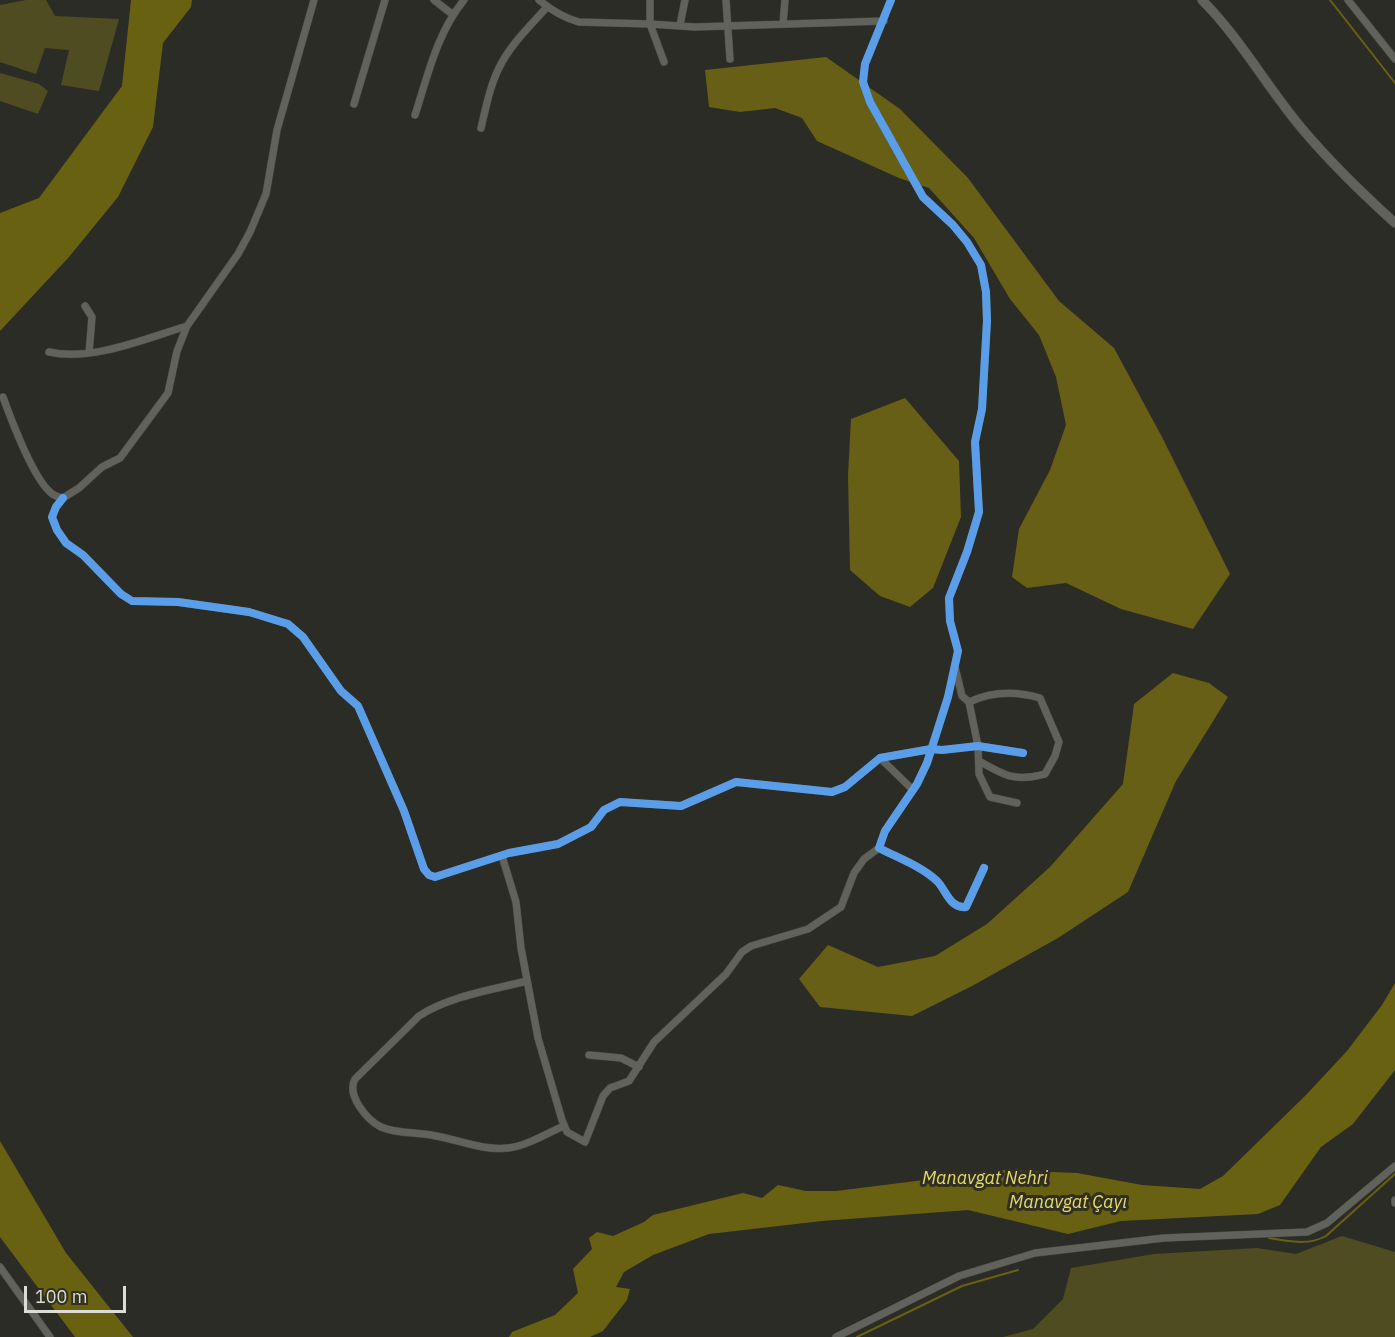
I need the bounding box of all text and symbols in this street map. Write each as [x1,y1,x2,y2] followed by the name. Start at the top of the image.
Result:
[922,1168,1048,1190] water label: Manavgat Nehri
[1009,1192,1127,1214] water label: Manavgat Çayı
[27,1274,129,1312] scale bar
[35,1285,87,1308] text: 100 m

